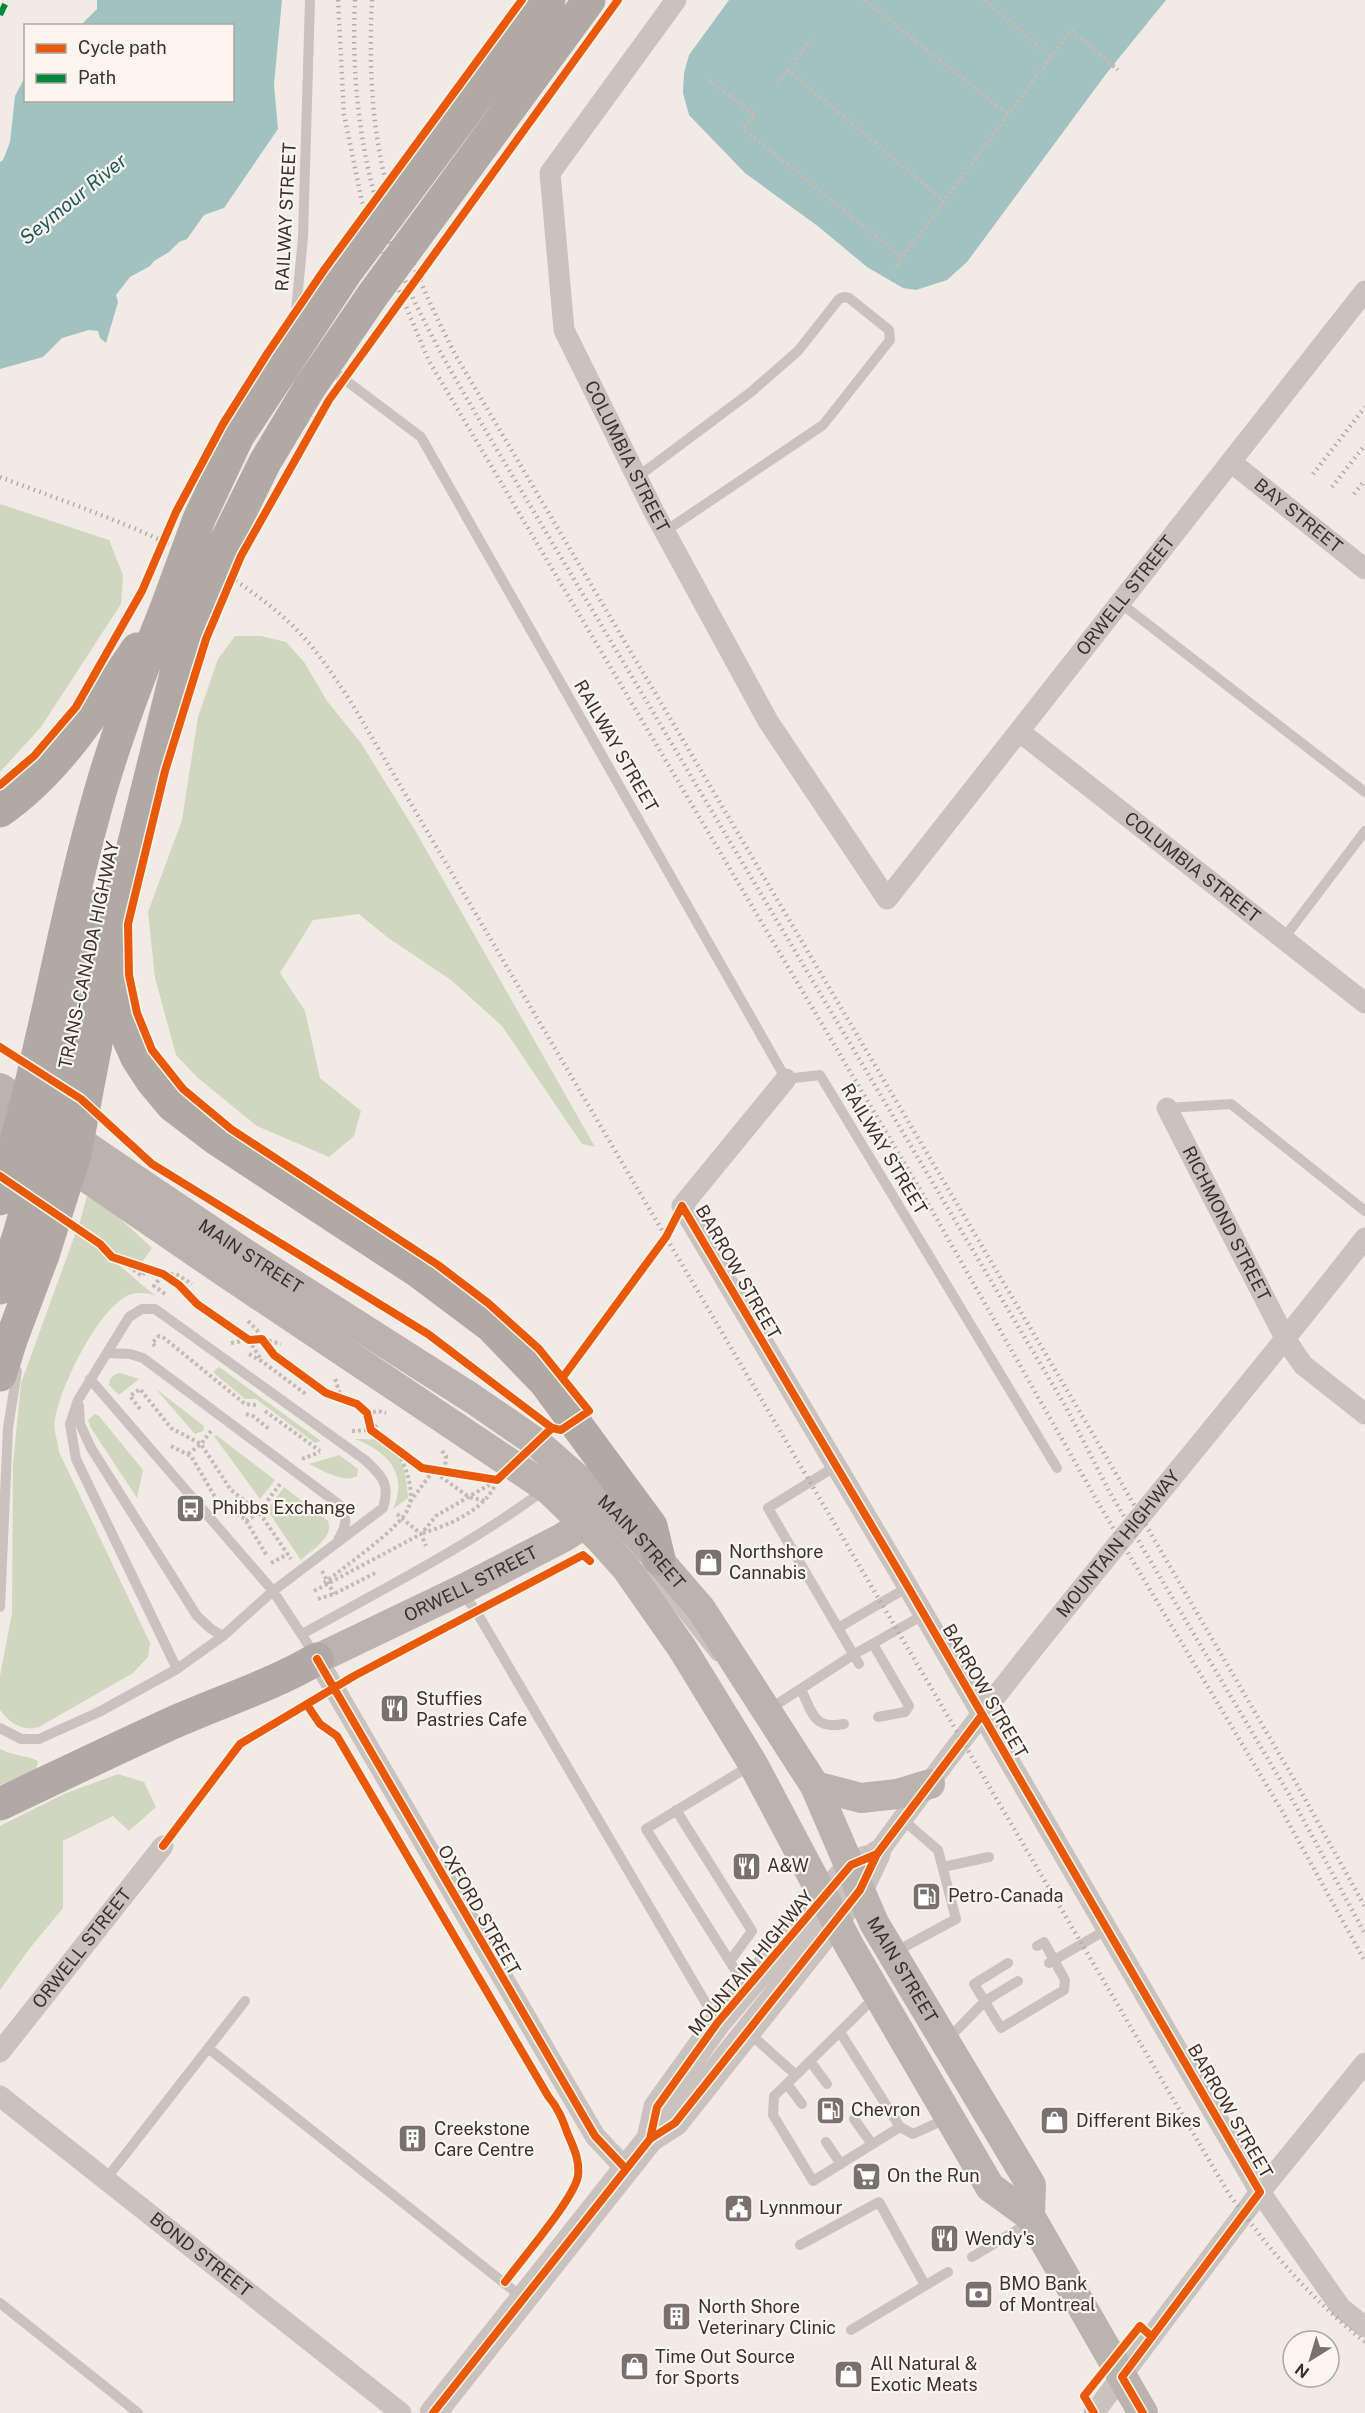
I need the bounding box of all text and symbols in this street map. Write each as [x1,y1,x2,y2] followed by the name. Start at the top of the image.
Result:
[24,24,234,102] legend
[78,37,167,58] text: Cycle path
[78,67,116,88] text: Path
[271,142,300,292] street label: RAILWAY STREET
[15,148,132,250] water label: Seymour River
[581,377,674,536] street label: COLUMBIA STREET
[1250,474,1347,557] street label: BAY STREET
[1072,531,1179,659] street label: ORWELL STREET
[570,676,663,816] street label: RAILWAY STREET
[1120,807,1265,927] street label: COLUMBIA STREET
[54,839,123,1071] street label: TRANS-CANADA HIGHWAY
[837,1079,932,1218] street label: RAILWAY STREET
[1178,1142,1275,1305] street label: RICHMOND STREET
[691,1201,786,1343] street label: BARROW STREET
[195,1215,307,1298] street label: MAIN STREET
[1052,1466,1184,1621] street label: MOUNTAIN HIGHWAY
[594,1490,690,1593] street label: MAIN STREET
[175,1492,207,1524] bus stop icon: Phibbs Exchange
[212,1497,356,1518] place label: Phibbs Exchange
[400,1541,541,1626] street label: ORWELL STREET
[729,1541,823,1583] place label: Northshore Cannabis
[692,1546,724,1578] shop icon: Northshore Cannabis
[938,1620,1033,1762] street label: BARROW STREET
[416,1688,527,1730] place label: Stuffies Pastries Cafe
[379,1693,411,1725] restaurant icon: Stuffies Pastries Cafe
[434,1841,525,1979] street label: OXFORD STREET
[730,1850,762,1882] restaurant icon: A&W
[767,1855,809,1876] place label: A&W
[911,1880,943,1912] fuel station icon: Petro-Canada
[28,1884,135,2012] street label: ORWELL STREET
[948,1885,1063,1906] place label: Petro-Canada
[684,1886,818,2040] street label: MOUNTAIN HIGHWAY
[863,1913,943,2027] street label: MAIN STREET
[1183,2040,1278,2182] street label: BARROW STREET
[814,2094,846,2126] fuel station icon: Chevron
[851,2099,920,2120] place label: Chevron
[1039,2105,1071,2137] shop icon: Different Bikes
[1076,2110,1201,2131] place label: Different Bikes
[434,2118,534,2160] place label: Creekstone Care Centre
[397,2123,429,2155] building icon: Creekstone Care Centre
[850,2160,882,2192] supermarket icon: On the Run
[887,2165,980,2186] place label: On the Run
[722,2192,754,2224] public building icon: Lynnmour
[759,2197,842,2218] place label: Lynnmour
[146,2208,256,2301] street label: BOND STREET
[928,2223,960,2255] restaurant icon: Wendy's
[965,2228,1035,2249] place label: Wendy's
[999,2273,1096,2315] place label: BMO Bank of Montreal
[962,2278,994,2310] bank icon: BMO Bank of Montreal
[698,2296,836,2338] place label: North Shore Veterinary Clinic
[661,2301,693,2333] building icon: North Shore Veterinary Clinic
[1281,2329,1341,2389] north arrow
[655,2346,795,2388] place label: Time Out Source for Sports
[618,2351,650,2383] shop icon: Time Out Source for Sports
[870,2353,978,2395] place label: All Natural & Exotic Meats
[833,2358,865,2390] shop icon: All Natural & Exotic Meats
[1292,2359,1313,2382] text: N

